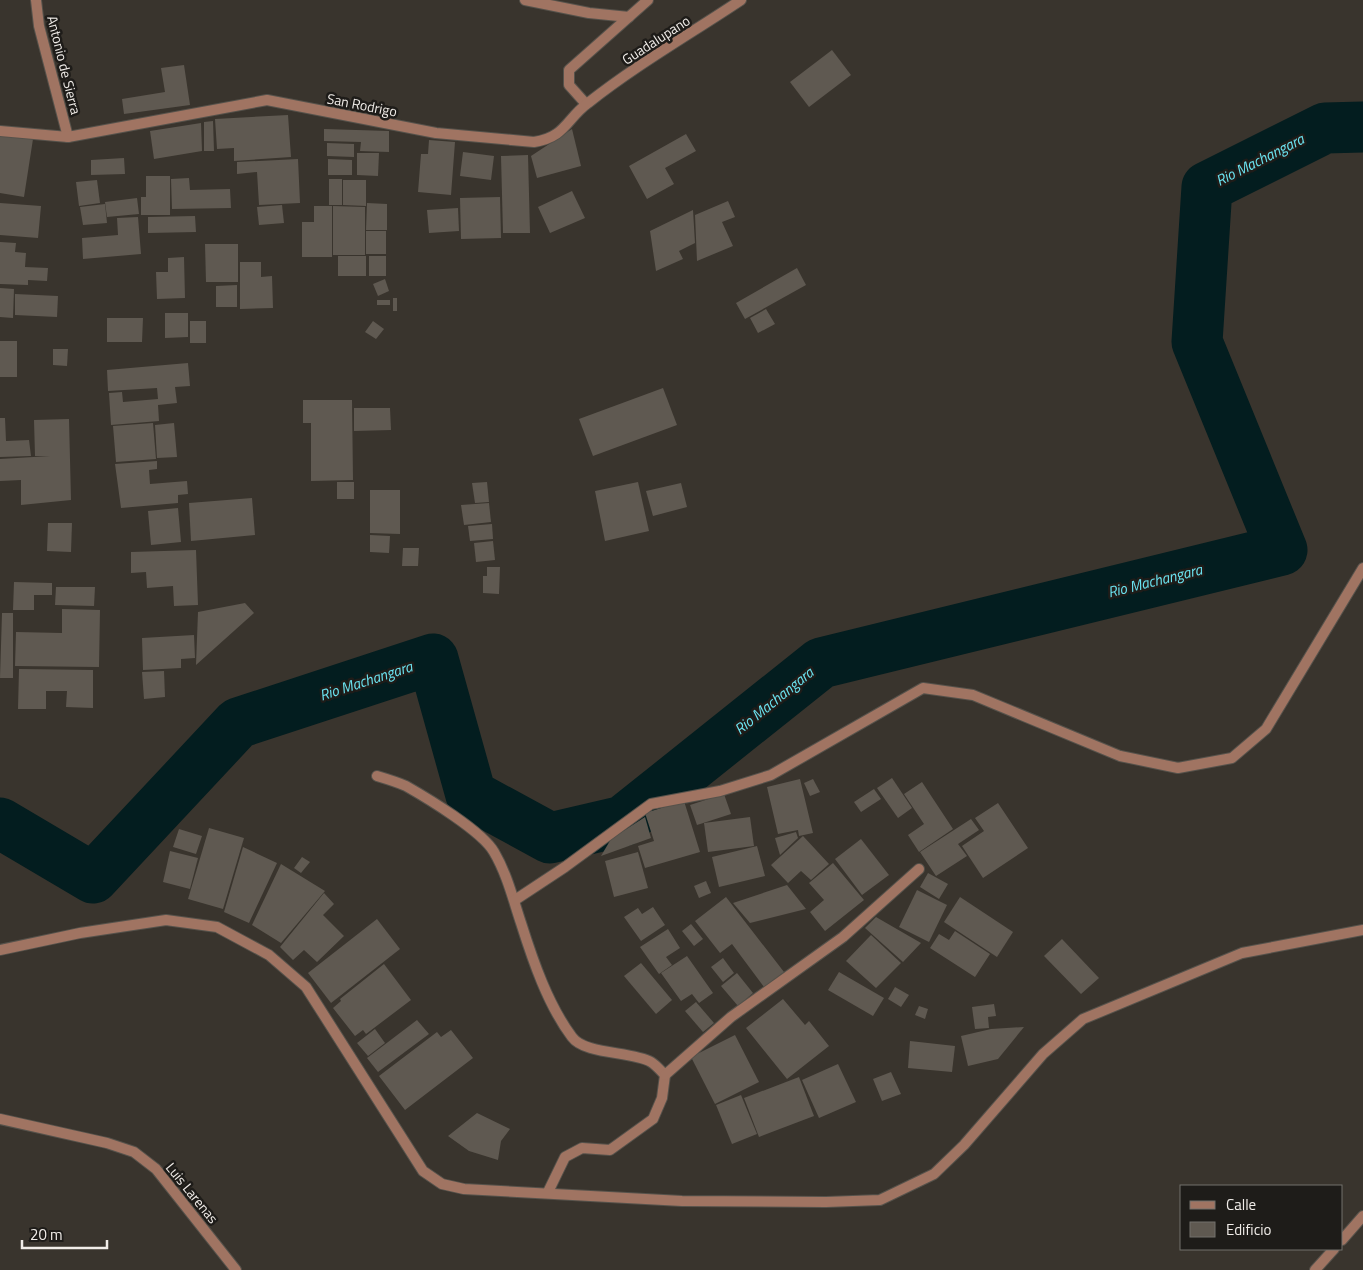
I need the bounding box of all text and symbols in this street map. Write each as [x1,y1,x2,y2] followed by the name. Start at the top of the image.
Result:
[618,10,694,69] street label: Guadalupano
[42,13,87,117] street label: Antonio de Sierra
[325,87,399,122] street label: San Rodrigo
[1212,127,1309,192] water label: Rio Machangara
[1105,557,1206,603] water label: Rio Machangara
[316,654,417,706] water label: Rio Machangara
[729,660,820,740] water label: Rio Machangara
[161,1158,224,1228] street label: Luis Larenas
[1180,1185,1343,1250] legend
[1226,1193,1256,1216] text: Calle
[22,1218,108,1250] scale bar
[1226,1218,1271,1241] text: Edificio
[30,1223,63,1246] text: 20 m

